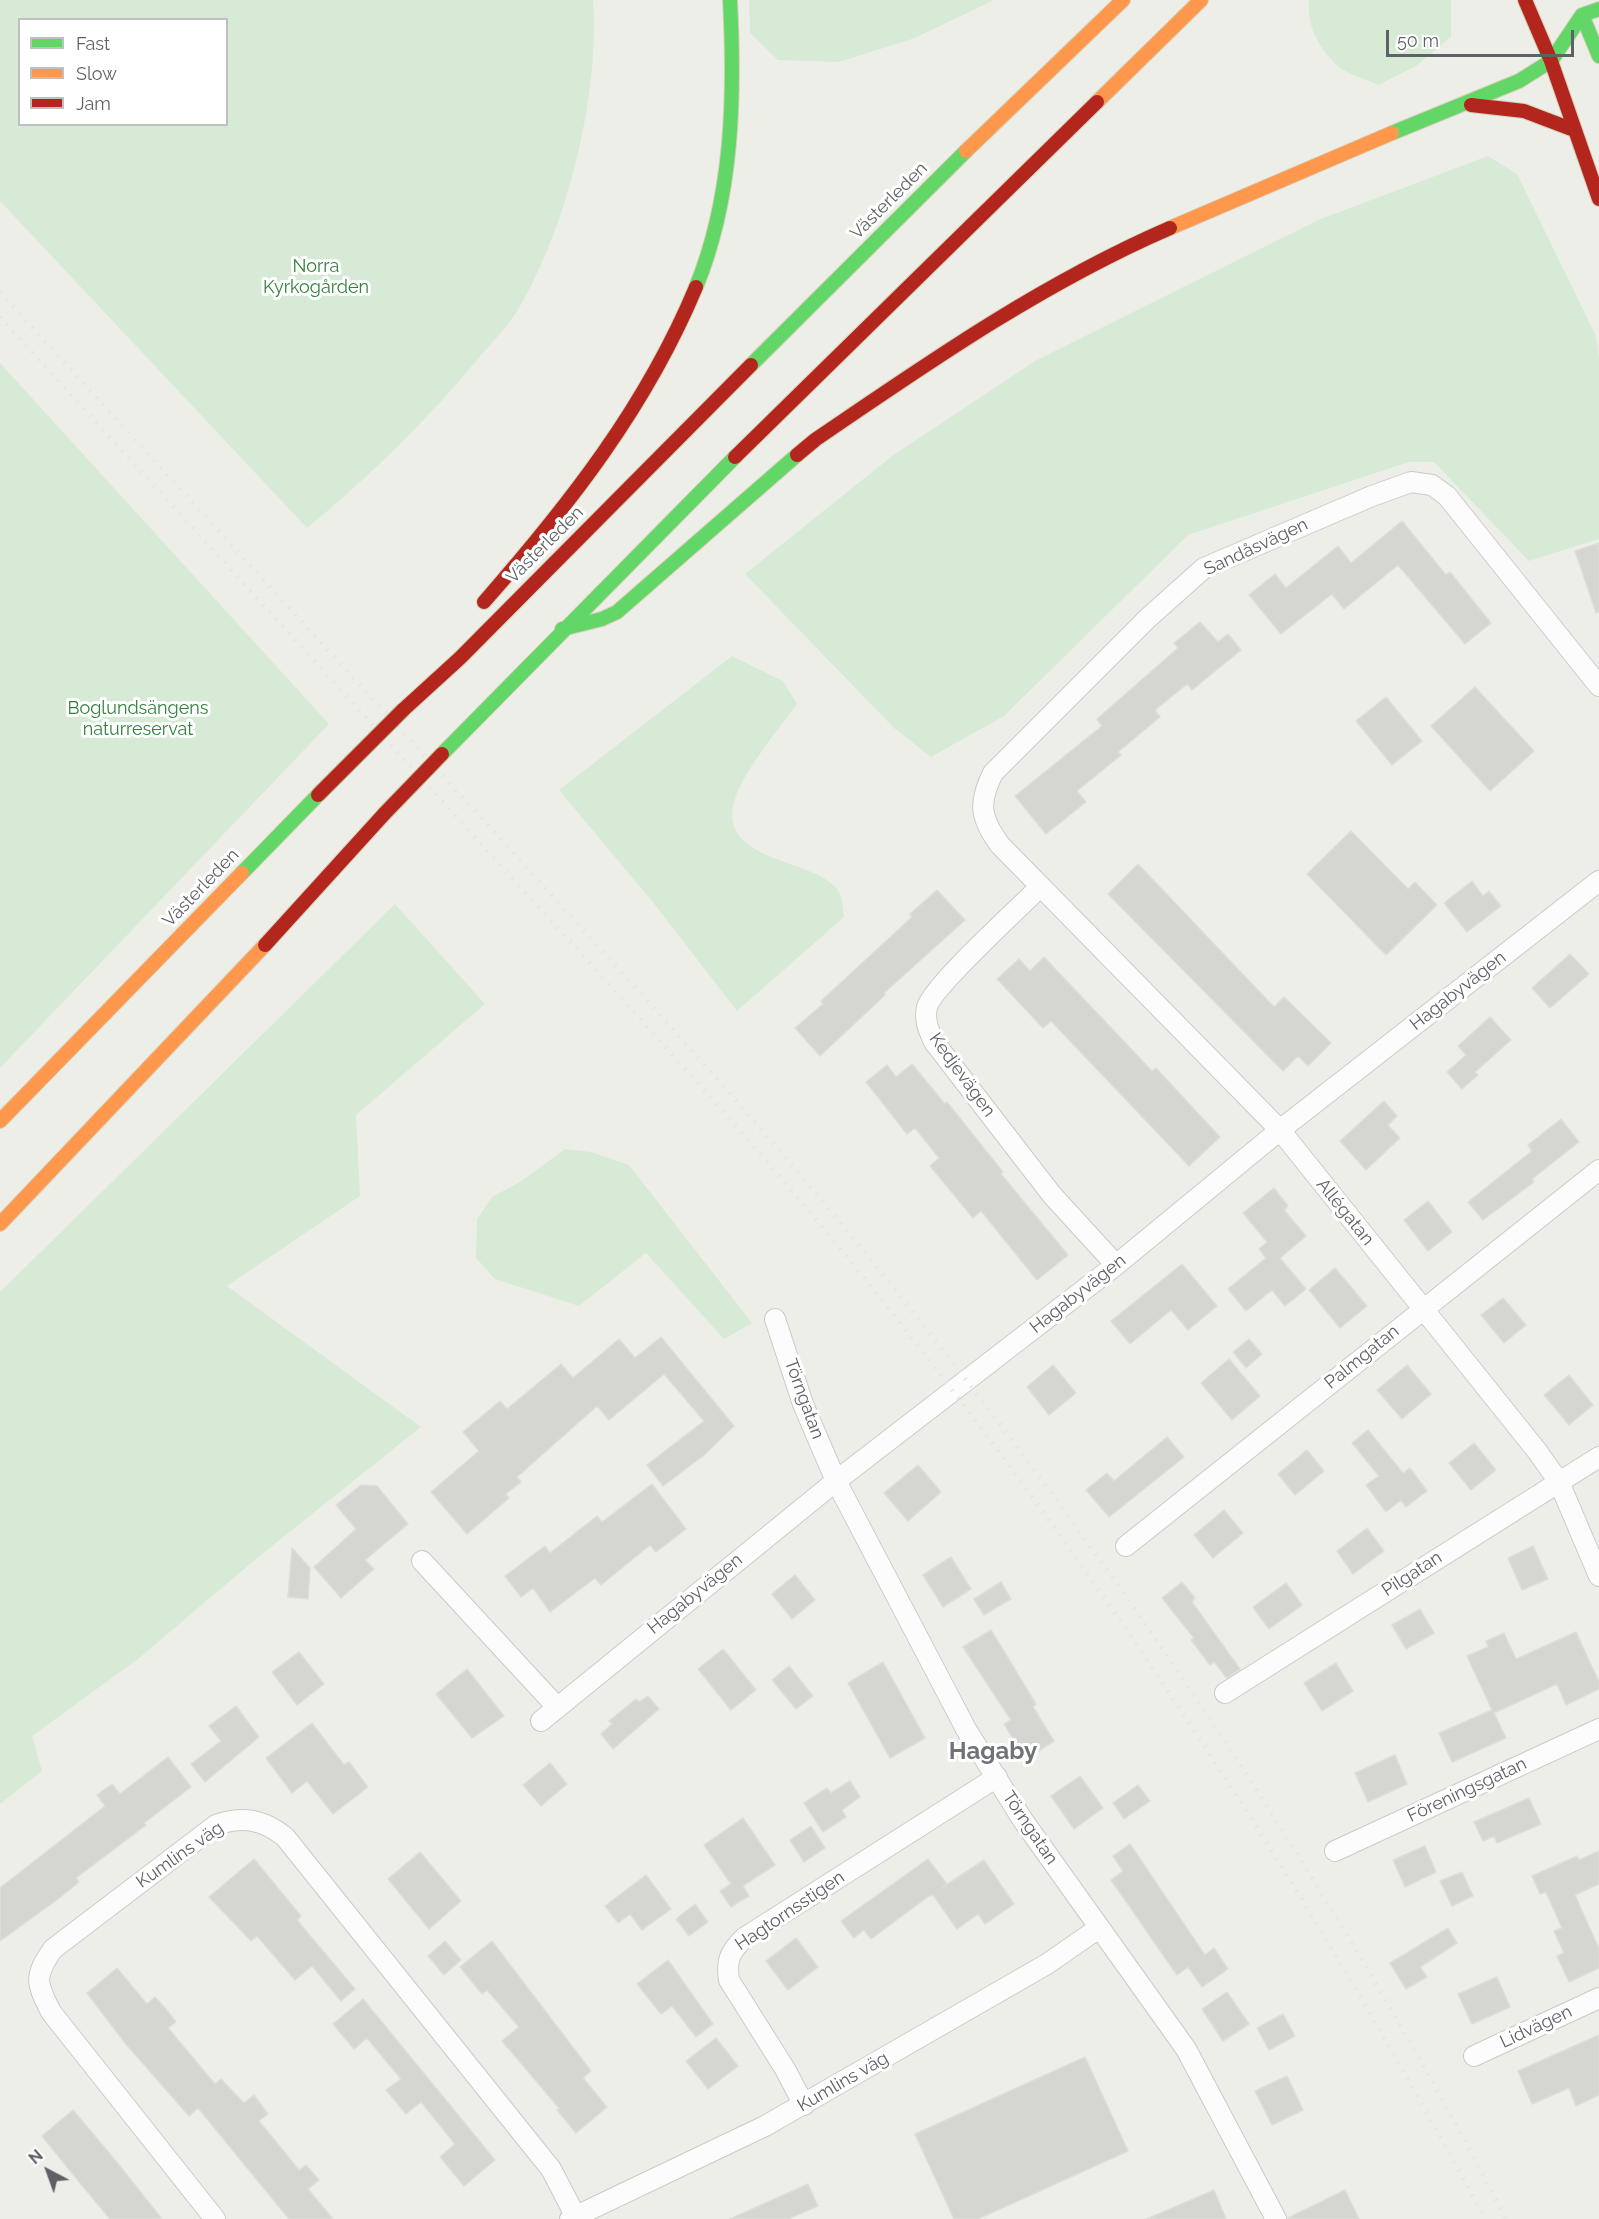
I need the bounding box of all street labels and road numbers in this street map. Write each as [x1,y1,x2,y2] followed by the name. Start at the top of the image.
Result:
[846,158,932,244] street label: Västerleden
[502,502,588,588] street label: Västerleden
[1201,514,1311,580] street label: Sandåsvägen
[158,844,244,932] street label: Västerleden
[1406,947,1510,1035] street label: Hagabyvägen
[924,1029,1000,1121] street label: Kedjevägen
[1312,1174,1378,1250] street label: Allégatan
[1026,1250,1130,1338] street label: Hagabyvägen
[1320,1320,1404,1394] street label: Palmgatan
[780,1356,828,1442] street label: Törngatan
[1378,1547,1446,1601] street label: Pilgatan
[643,1549,747,1639] street label: Hagabyvägen
[1404,1753,1530,1827] street label: Föreningsgatan
[998,1787,1062,1869] street label: Törngatan
[132,1817,228,1893] street label: Kumlins väg
[731,1867,849,1955] street label: Hagtornsstigen
[1497,2001,1575,2053] street label: Lidvägen
[794,2047,892,2117] street label: Kumlins väg

